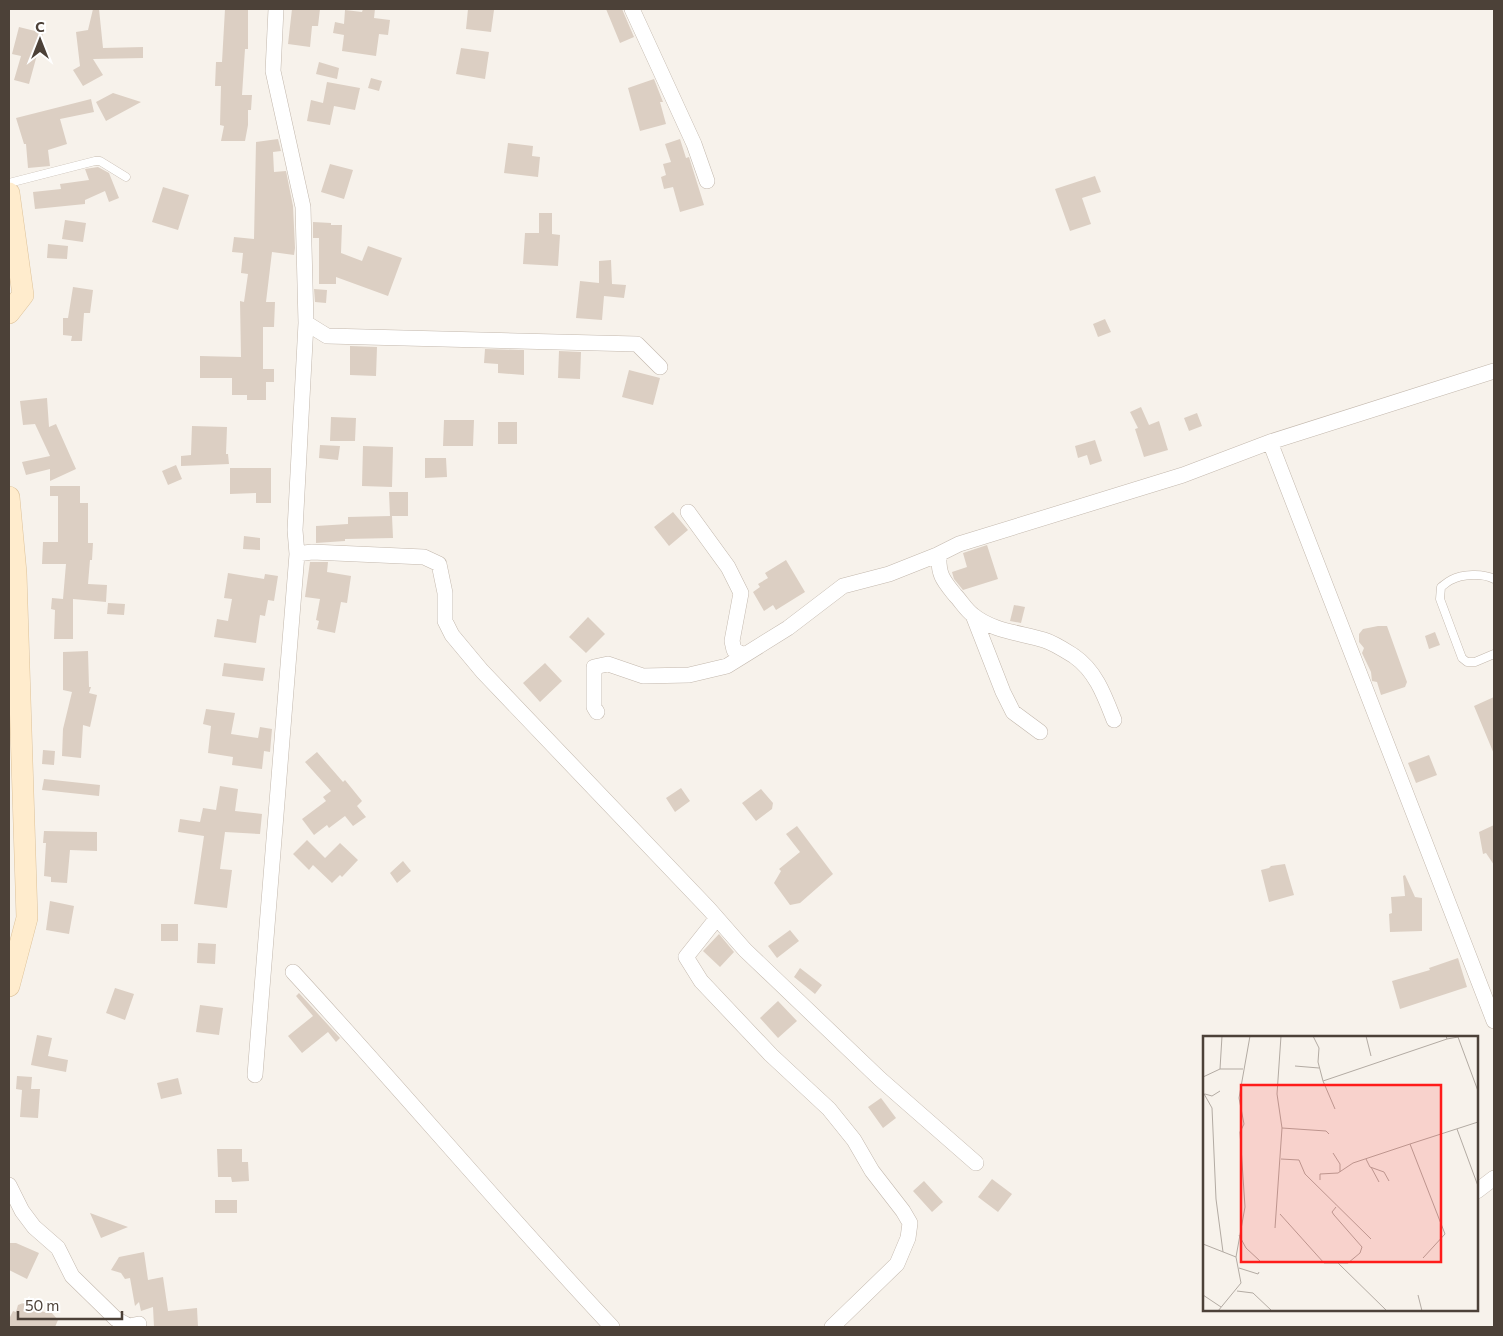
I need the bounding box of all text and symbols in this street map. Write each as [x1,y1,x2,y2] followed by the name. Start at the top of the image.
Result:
[15,15,65,65] north arrow
[35,18,45,35] text: С
[1203,1036,1478,1311] inset map
[18,1288,121,1320] scale bar
[25,1296,59,1314] text: 50 m

